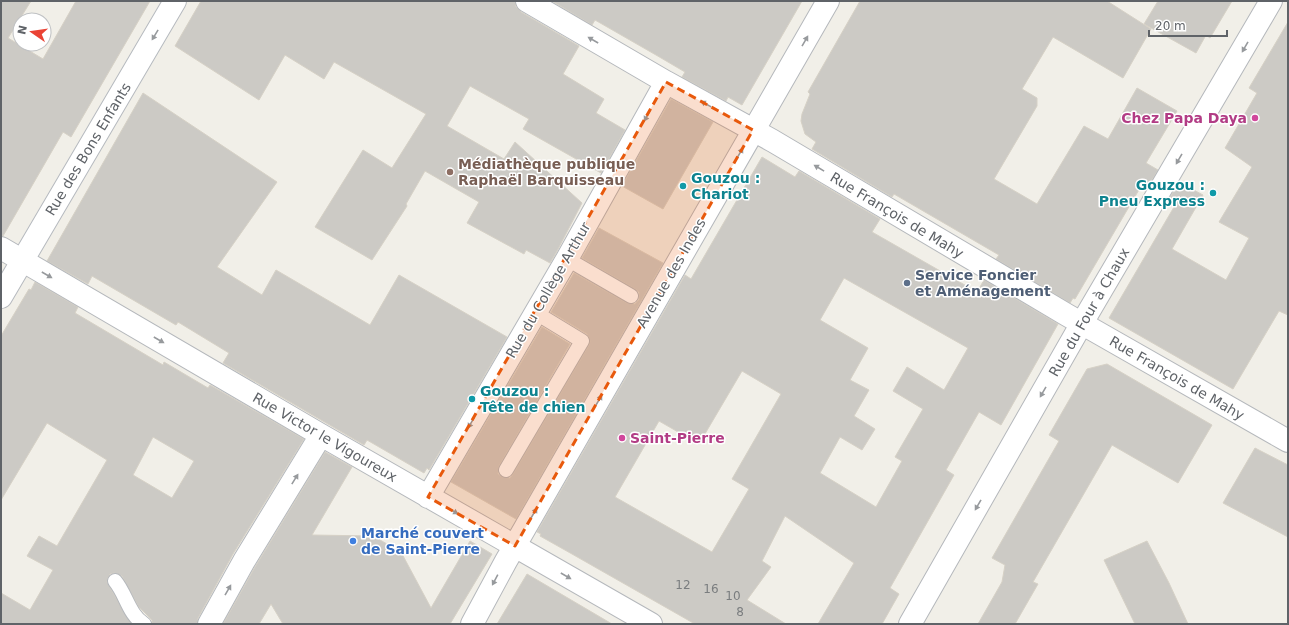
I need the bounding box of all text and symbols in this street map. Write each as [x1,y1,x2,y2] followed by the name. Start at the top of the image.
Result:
[12,12,52,52] north arrow
[1149,12,1227,38] scale bar
[1155,19,1186,33] text: 20 m
[15,24,30,36] text: N
[152,29,159,41] one-way arrow
[801,35,808,47] one-way arrow
[588,36,599,43] one-way arrow
[1241,41,1248,53] one-way arrow
[42,80,134,218] street label: Rue des Bons Enfants
[700,101,712,107] one-way arrow
[643,110,650,122] one-way arrow
[1121,110,1247,126] place label: Chez Papa Daya
[1250,113,1260,123] marker: Chez Papa Daya
[736,147,743,159] one-way arrow
[1175,153,1182,165] one-way arrow
[458,156,635,188] place label: Médiathèque publique Raphaël Barquisseau
[813,165,825,172] one-way arrow
[445,167,455,177] marker: Médiathèque publique Raphaël Barquisseau
[827,169,967,261] street label: Rue François de Mahy
[691,170,760,202] place label: Gouzou : Chariot
[1099,177,1205,209] place label: Gouzou : Pneu Express
[678,181,688,191] marker: Gouzou : Chariot
[1208,188,1218,198] marker: Gouzou : Pneu Express
[633,216,709,330] street label: Avenue des Indes
[503,219,594,361] street label: Rue du Collège Arthur
[1046,245,1132,379] street label: Rue du Four à Chaux
[915,267,1051,299] place label: Service Foncier et Aménagement
[41,271,53,278] one-way arrow
[902,278,912,288] marker: Service Foncier et Aménagement
[1107,333,1247,423] street label: Rue François de Mahy
[153,337,165,344] one-way arrow
[480,383,586,415] place label: Gouzou : Tête de chien
[1039,386,1046,398] one-way arrow
[250,389,400,485] street label: Rue Victor le Vigoureux
[467,394,477,404] marker: Gouzou : Tête de chien
[595,394,602,406] one-way arrow
[468,417,475,429] one-way arrow
[630,430,725,446] place label: Saint-Pierre
[617,433,627,443] marker: Saint-Pierre
[292,473,299,485] one-way arrow
[975,499,982,511] one-way arrow
[530,507,537,518] one-way arrow
[447,508,459,515] one-way arrow
[361,525,484,557] place label: Marché couvert de Saint-Pierre
[348,536,358,546] marker: Marché couvert de Saint-Pierre
[560,572,572,579] one-way arrow
[492,574,499,586] one-way arrow
[675,578,691,592] house number: 12
[703,582,719,596] house number: 16
[224,584,231,596] one-way arrow
[725,589,741,603] house number: 10
[736,605,744,619] house number: 8

